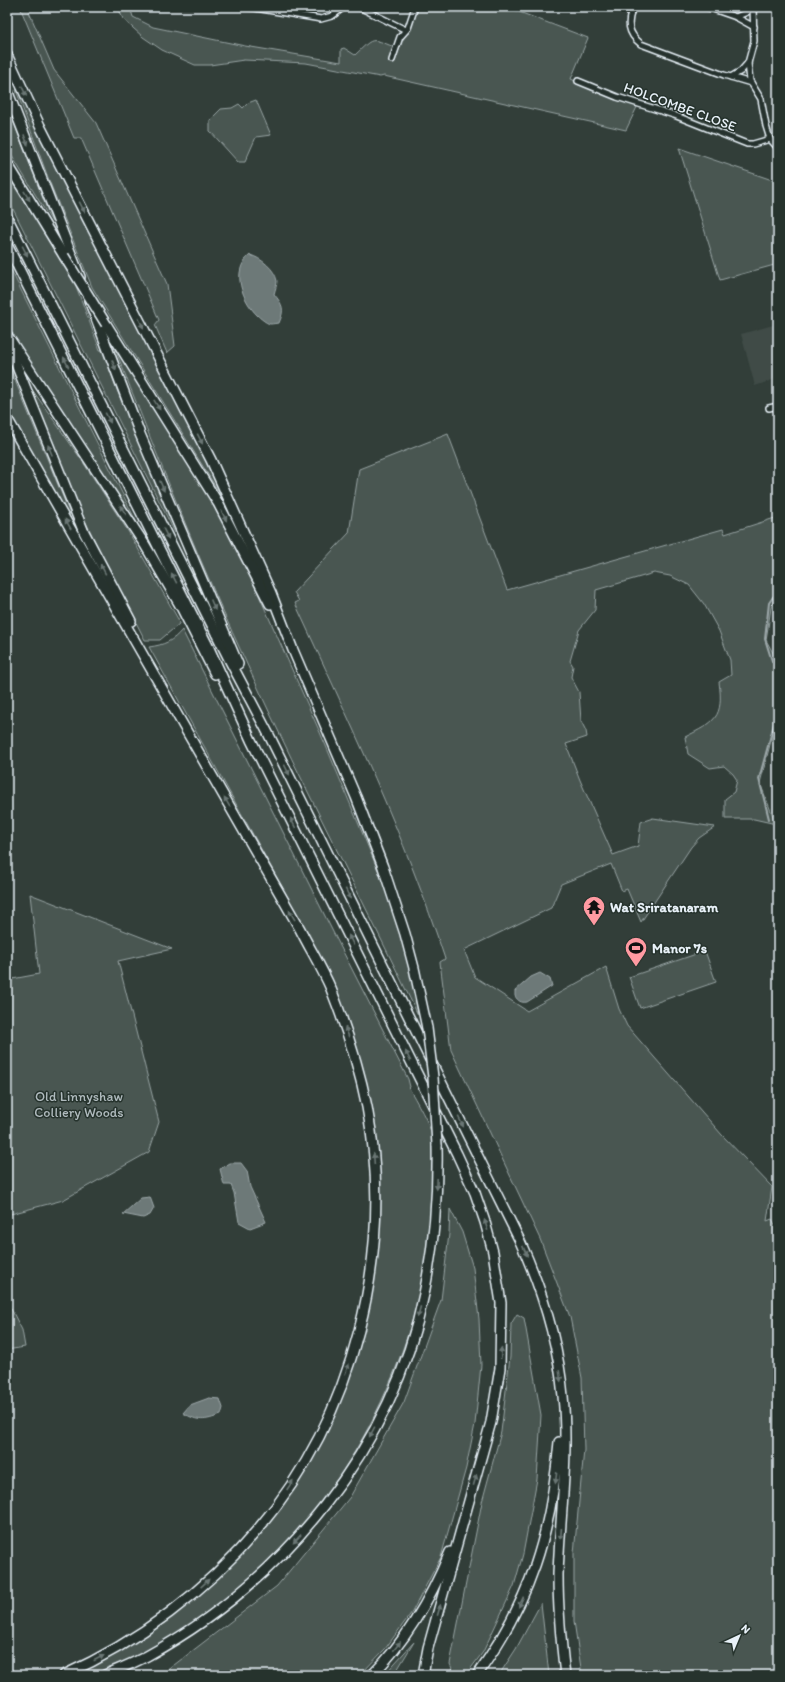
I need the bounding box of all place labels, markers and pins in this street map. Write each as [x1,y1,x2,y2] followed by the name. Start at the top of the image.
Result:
[581,894,607,927] temple icon: Wat Sriratanaram
[610,899,718,916] place label: Wat Sriratanaram
[623,935,649,968] sports icon: Manor 7s
[652,940,707,957] place label: Manor 7s

